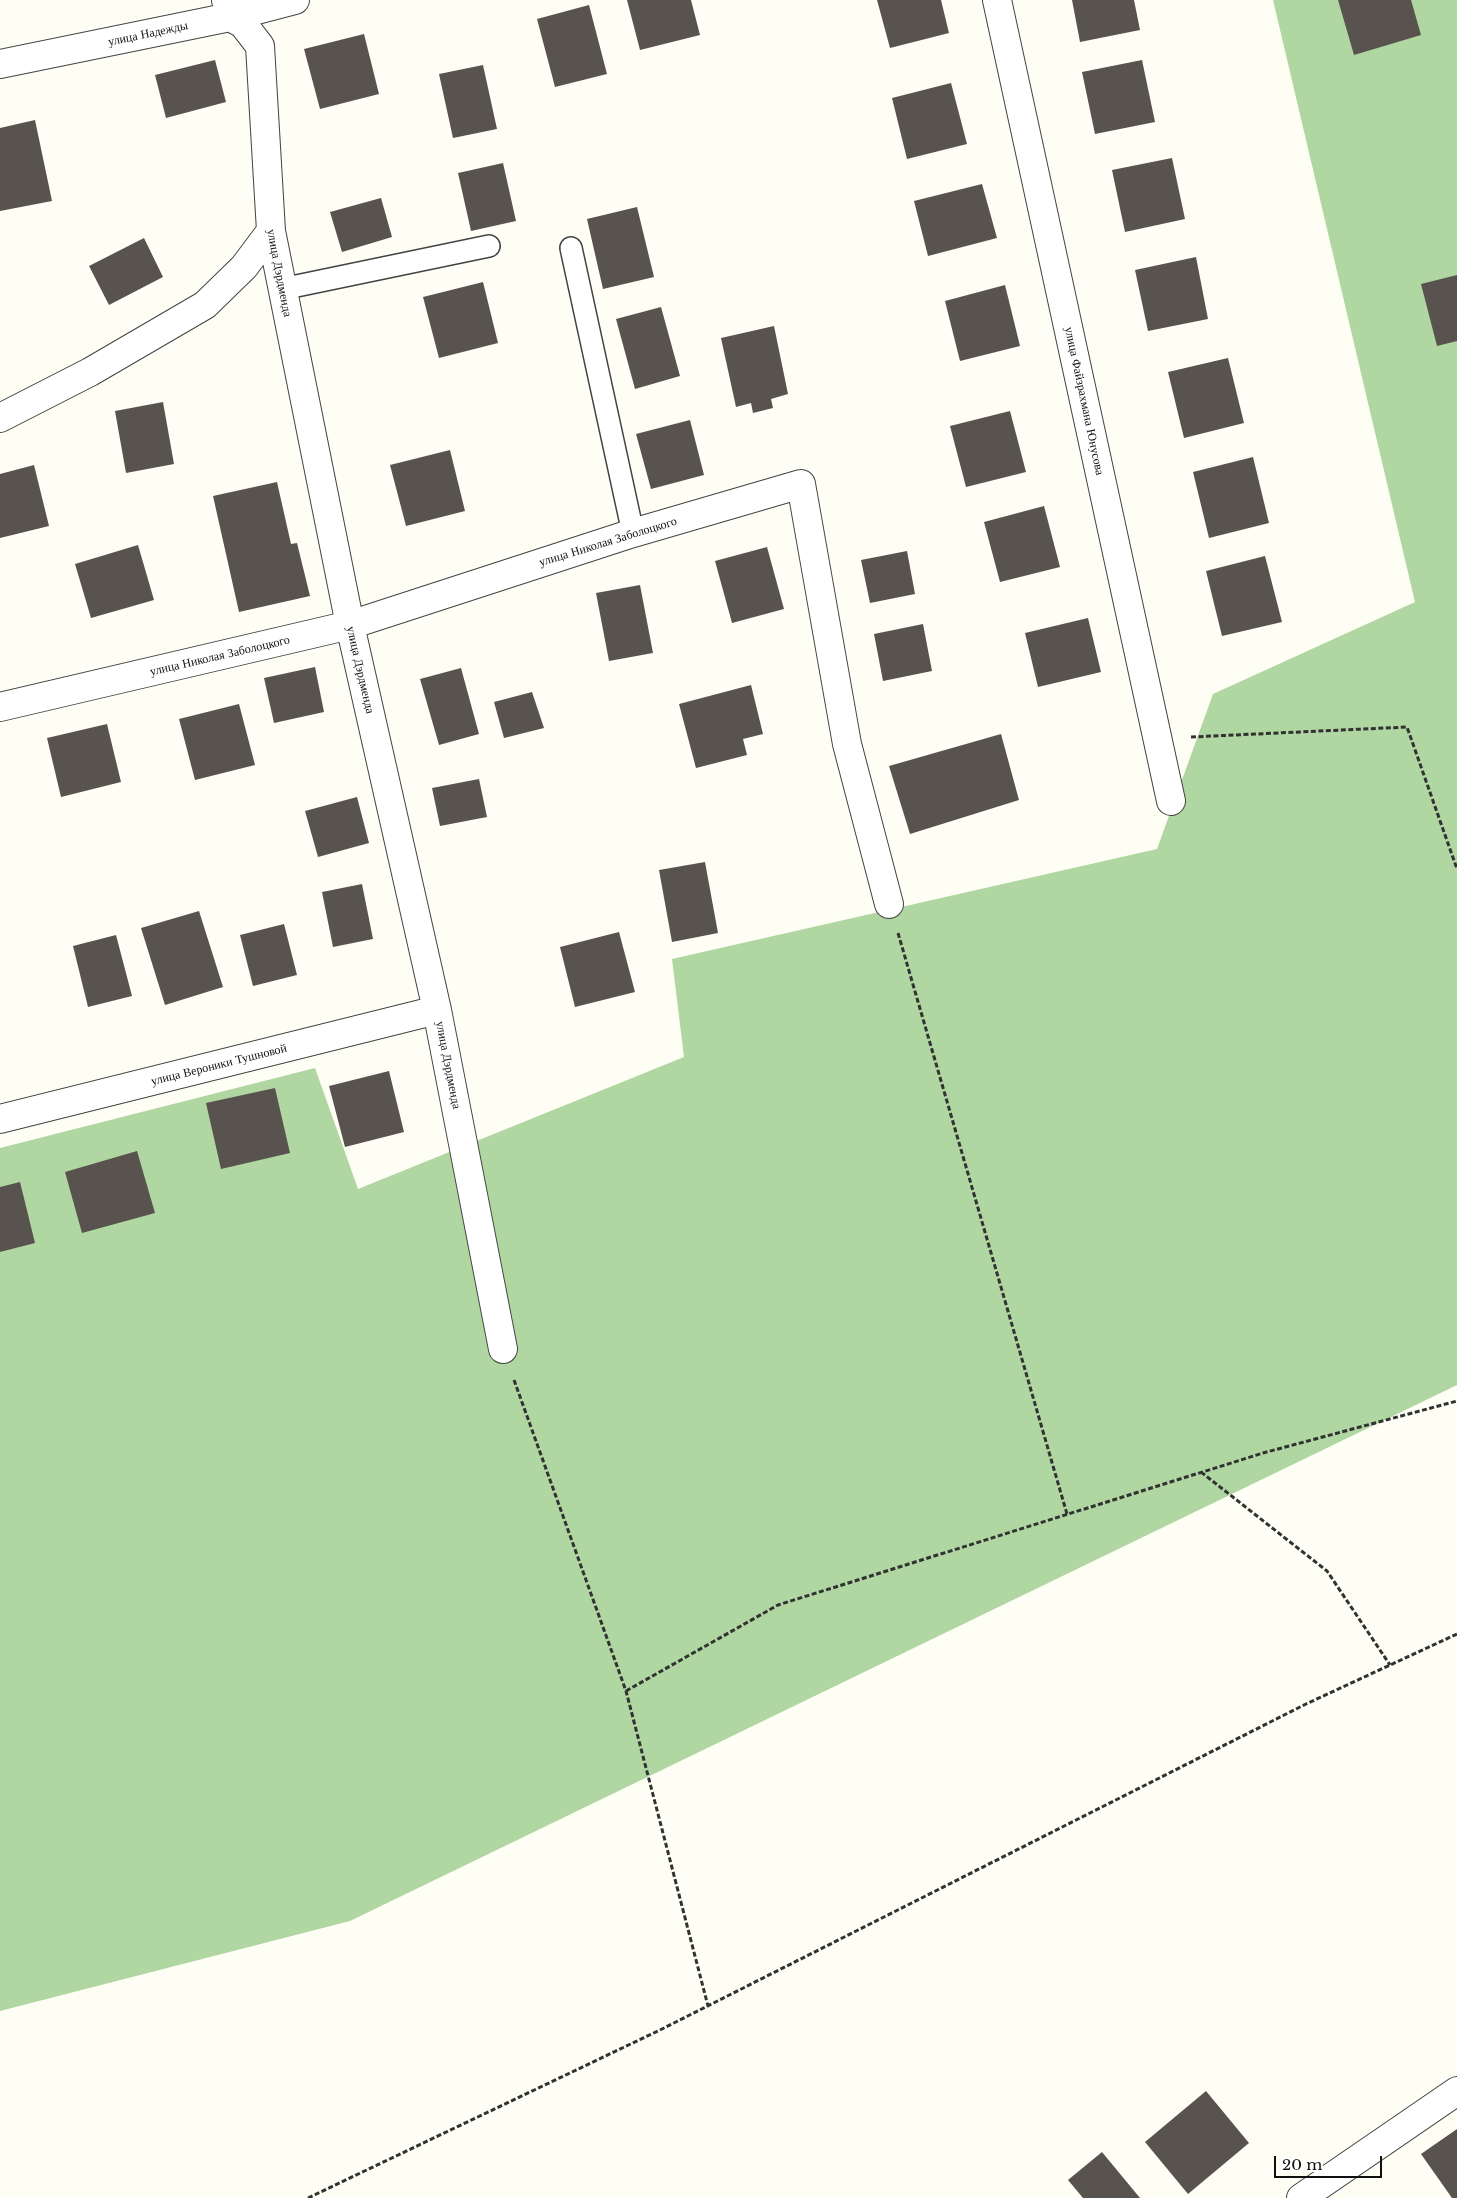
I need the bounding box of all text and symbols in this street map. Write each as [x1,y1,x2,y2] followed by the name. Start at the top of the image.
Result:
[107,19,189,49] street label: улица Надежды
[263,228,295,318] street label: улица Дэрдменда
[1061,325,1107,477] street label: улица Файзрахмана Юнусова
[537,514,679,570] street label: улица Николая Заболоцкого
[343,625,377,715] street label: улица Дэрдменда
[149,633,291,679] street label: улица Николая Заболоцкого
[432,1020,464,1110] street label: улица Дэрдменда
[150,1041,288,1089] street label: улица Вероники Тушновой
[1277,2146,1384,2178] scale bar
[1282,2155,1322,2174] text: 20 m

